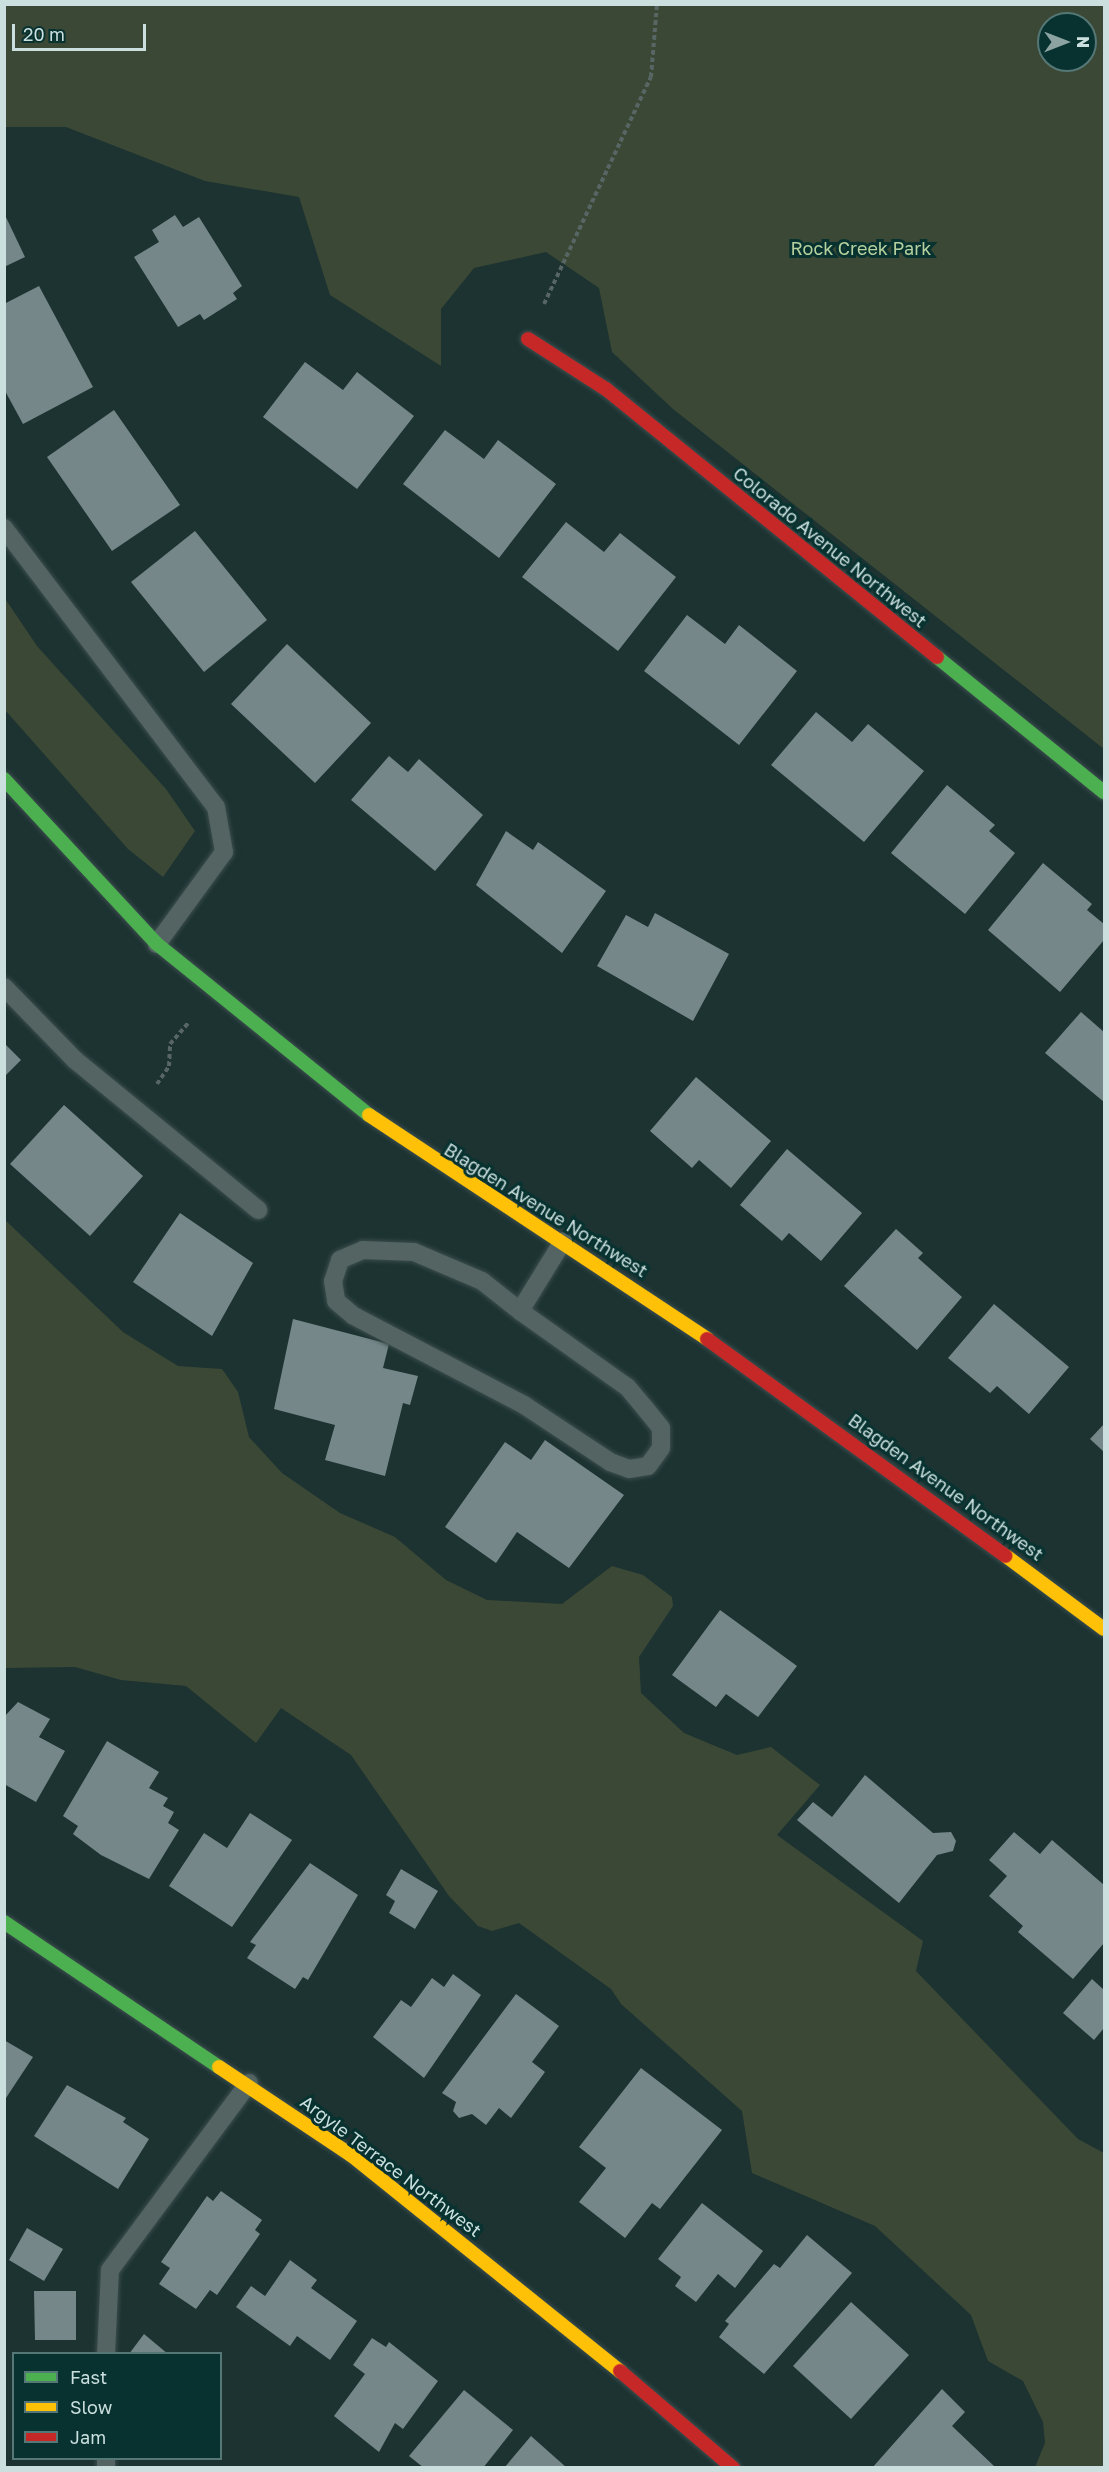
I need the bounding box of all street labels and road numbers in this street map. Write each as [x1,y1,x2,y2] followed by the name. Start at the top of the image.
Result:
[729,462,931,632] street label: Colorado Avenue Northwest
[440,1138,652,1282] street label: Blagden Avenue Northwest
[844,1409,1048,1565] street label: Blagden Avenue Northwest
[296,2091,486,2241] street label: Argyle Terrace Northwest

